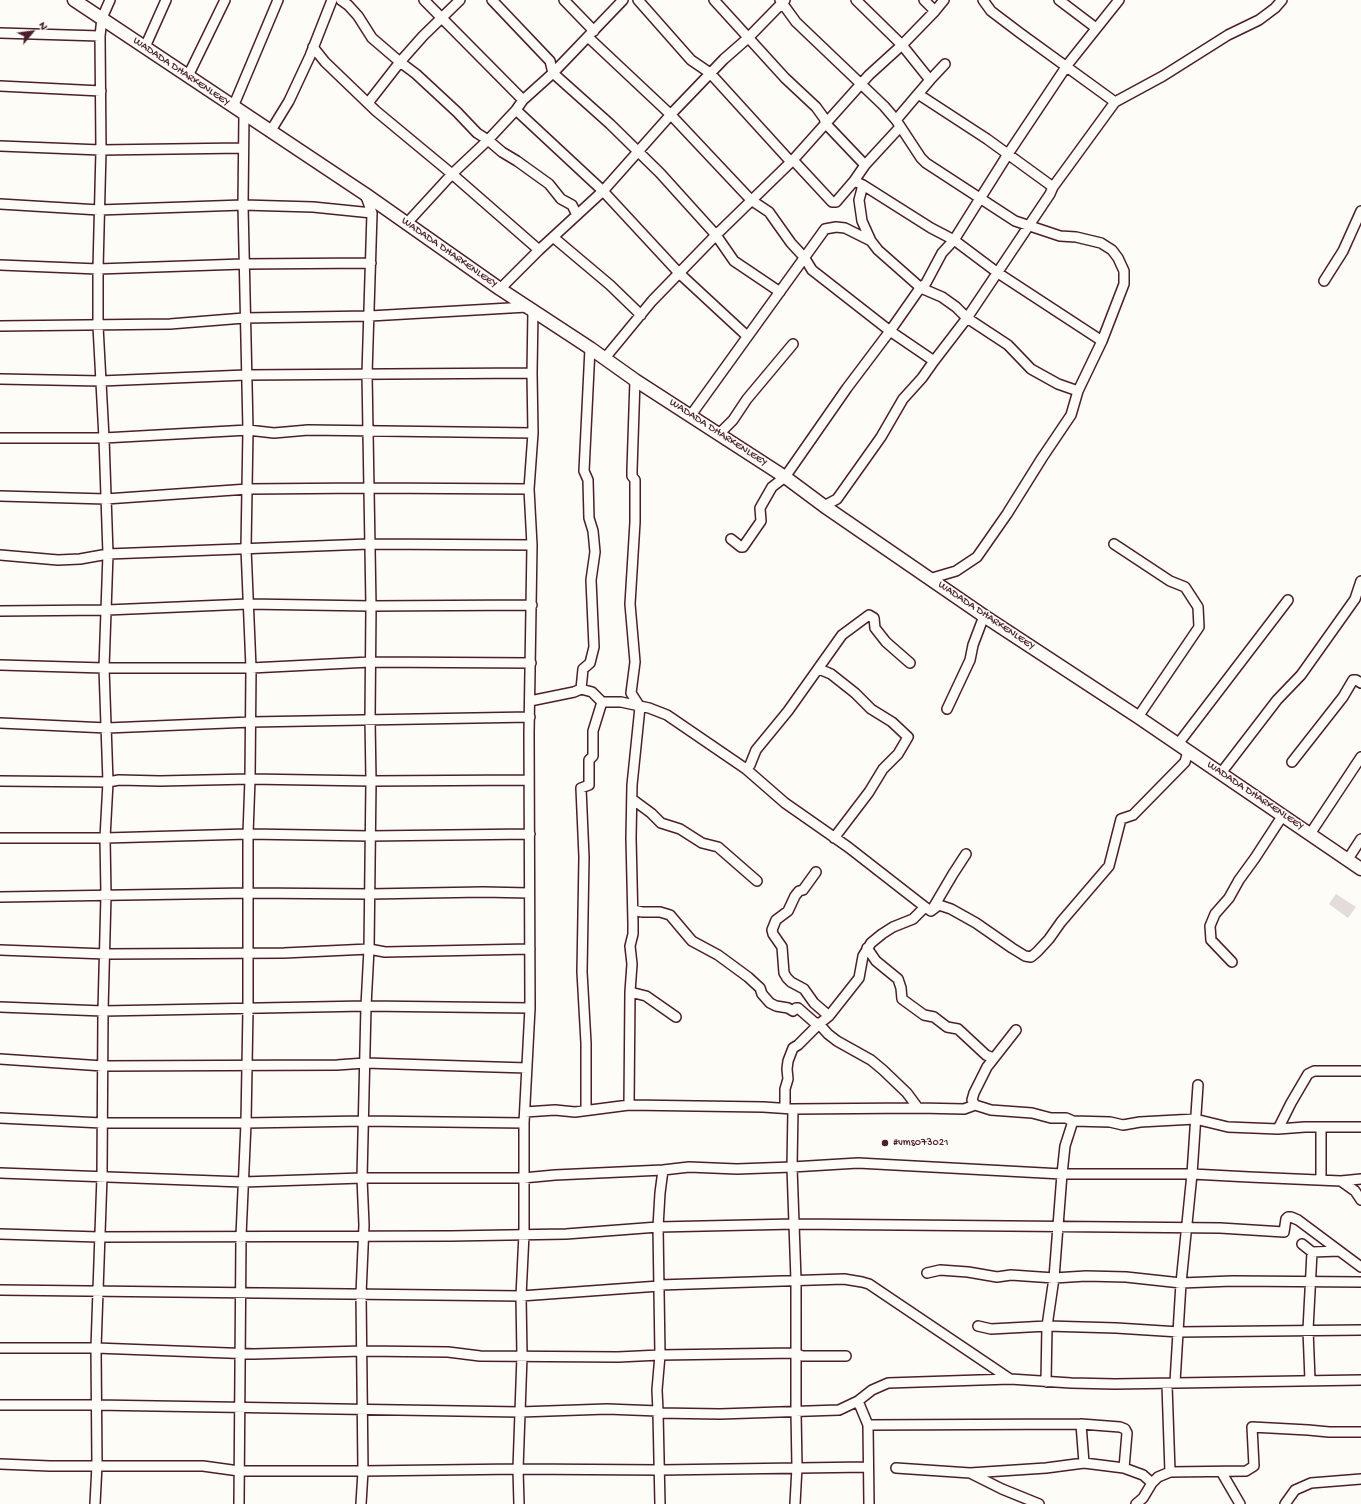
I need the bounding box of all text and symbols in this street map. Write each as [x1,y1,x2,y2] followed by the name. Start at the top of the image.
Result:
[12,12,52,52] north arrow
[36,20,49,32] text: N
[130,35,232,109] street label: WADADA DHARKENLEEY
[398,215,500,291] street label: WADADA DHARKENLEEY
[666,396,770,470] street label: WADADA DHARKENLEEY
[935,579,1037,653] street label: WADADA DHARKENLEEY
[1204,759,1306,833] street label: WADADA DHARKENLEEY
[893,1136,948,1150] place label: #vms073021
[880,1138,890,1148] marker: #vms073021

